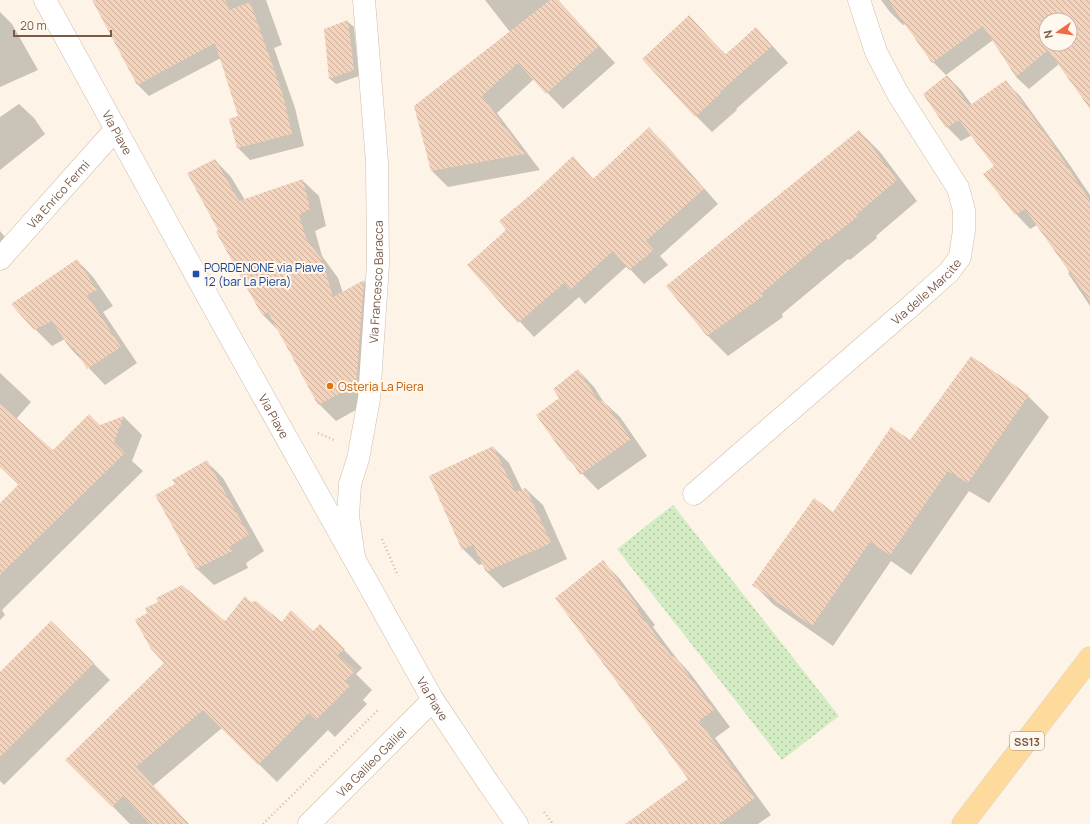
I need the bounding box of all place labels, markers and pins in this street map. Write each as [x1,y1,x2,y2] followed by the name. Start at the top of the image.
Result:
[204,259,324,290] place label: PORDENONE via Piave 12 (bar La Piera)
[191,269,201,279] marker: PORDENONE via Piave 12 (bar La Piera)
[338,378,424,395] place label: Osteria La Piera
[325,381,335,391] marker: Osteria La Piera

